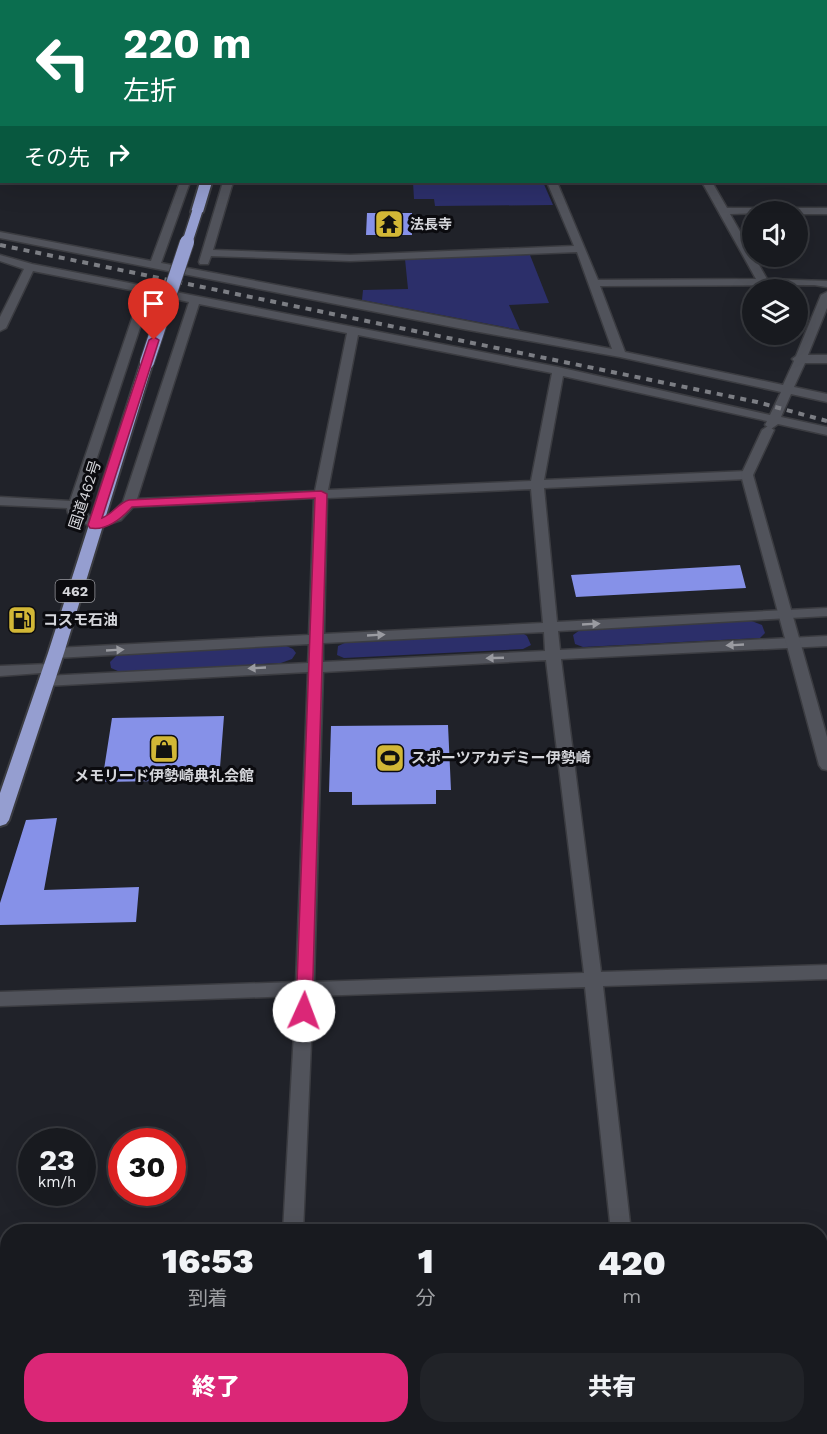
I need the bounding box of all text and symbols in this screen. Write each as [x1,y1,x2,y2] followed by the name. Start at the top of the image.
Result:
[123,19,252,68] text: 220 m
[24,24,102,102] icon: left
[123,75,177,107] text: 左折
[102,138,135,171] icon: right
[24,145,90,170] text: その先
[742,201,808,345] map controls
[742,201,808,267] button: sound
[373,208,405,240] temple icon: 法長寺
[410,216,452,232] place label: 法長寺
[128,278,179,340] pin
[742,279,808,345] button: layers
[137,287,170,320] icon: arrive
[65,458,105,532] street label: 国道462号
[56,580,94,602] road number: 462
[6,604,38,636] fuel station icon: コスモ石油
[43,611,118,629] place label: コスモ石油
[582,620,601,629] one-way arrow
[366,631,385,640] one-way arrow
[726,641,745,650] one-way arrow
[105,645,124,654] one-way arrow
[485,653,504,662] one-way arrow
[248,664,267,673] one-way arrow
[148,733,180,765] shop icon: メモリード伊勢崎典礼会館
[374,742,406,774] sports icon: スポーツアカデミー伊勢崎
[411,749,591,767] place label: スポーツアカデミー伊勢崎
[74,767,254,785] place label: メモリード伊勢崎典礼会館
[272,979,336,1043] position arrow
[108,1128,186,1206] speed limit sign: 30
[39,1142,75,1177] text: 23
[38,1173,76,1191] text: km/h
[162,1240,254,1282] text: 16:53
[418,1240,434,1282] text: 1
[598,1242,666,1284] text: 420
[622,1284,641,1308] text: m
[188,1286,228,1310] text: 到着
[416,1286,436,1310] text: 分
[24,1353,408,1422] button: 終了
[420,1353,804,1422] button: 共有

